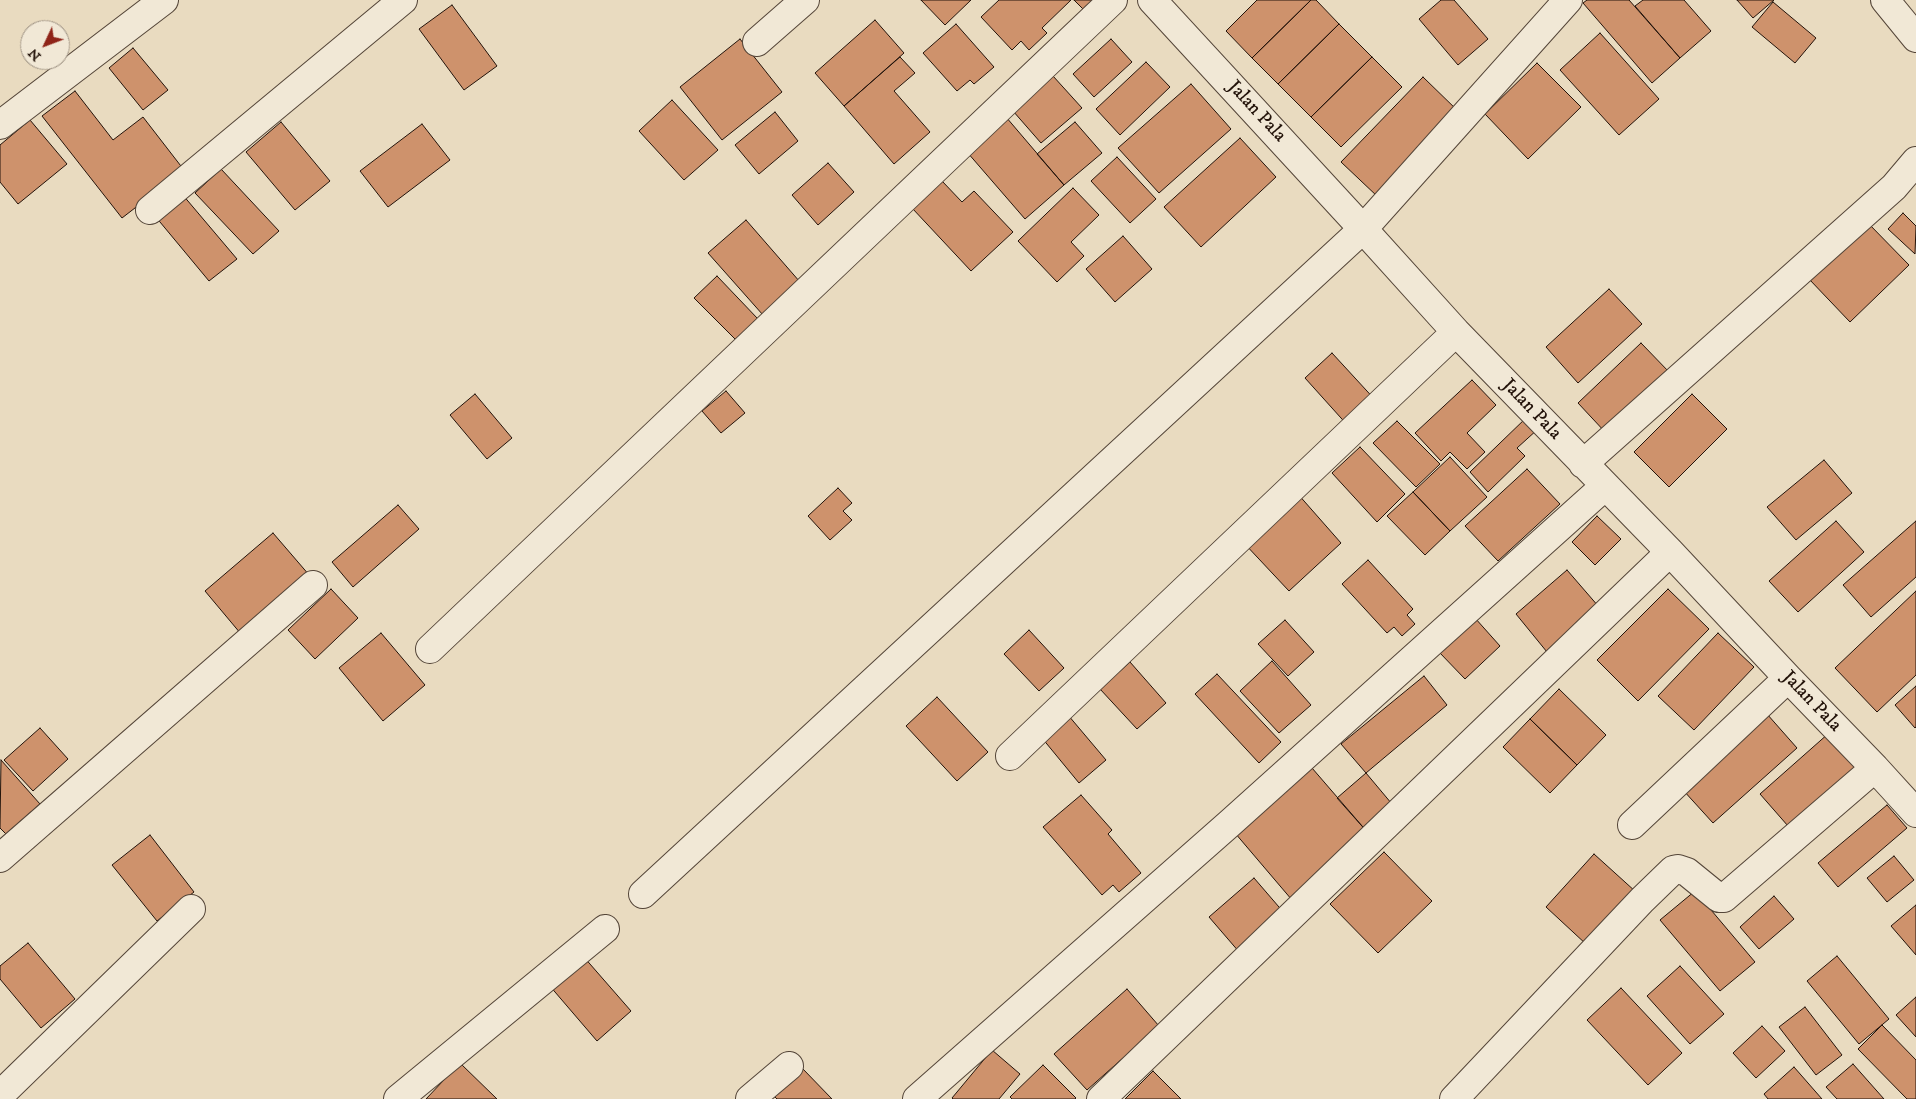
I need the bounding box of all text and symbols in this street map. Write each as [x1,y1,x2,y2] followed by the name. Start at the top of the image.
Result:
[20,20,70,70] north arrow
[24,44,45,65] text: N
[1222,76,1290,148] street label: Jalan Pala
[1496,375,1566,445] street label: Jalan Pala
[1776,667,1846,737] street label: Jalan Pala

